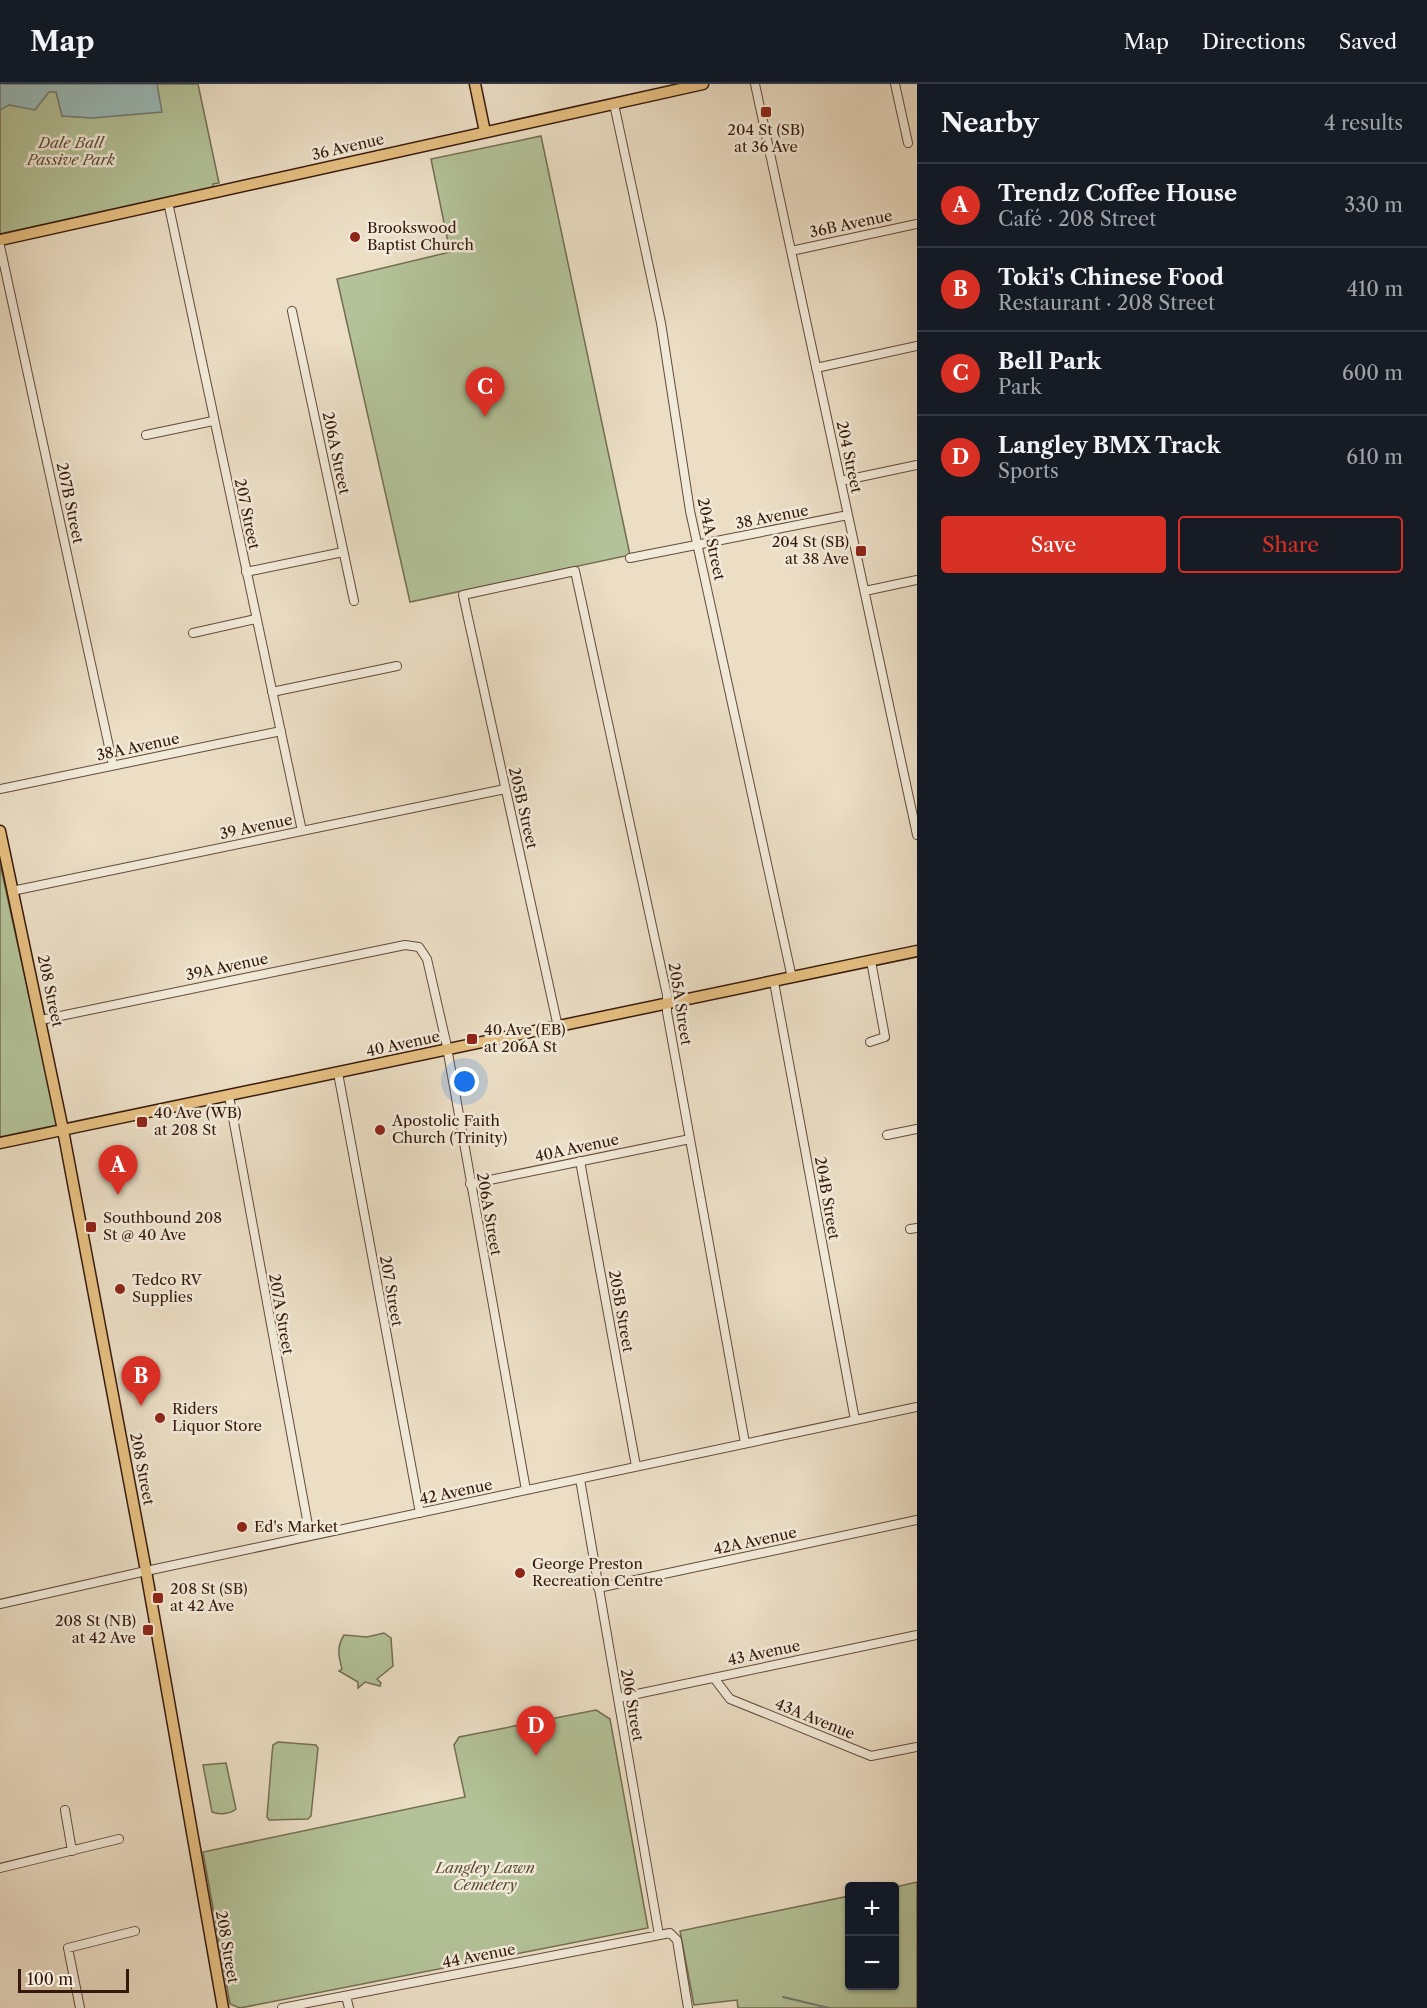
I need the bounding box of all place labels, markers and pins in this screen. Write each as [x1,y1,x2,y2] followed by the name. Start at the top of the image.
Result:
[759,105,773,119] marker: 204 St (SB) at 36 Ave
[727,120,805,156] place label: 204 St (SB) at 36 Ave
[367,218,474,254] place label: Brookswood Baptist Church
[348,230,362,244] marker: Brookswood Baptist Church
[466,368,504,417] pin: C
[772,532,849,568] place label: 204 St (SB) at 38 Ave
[854,544,868,558] marker: 204 St (SB) at 38 Ave
[484,1020,566,1056] place label: 40 Ave (EB) at 206A St
[465,1032,479,1046] marker: 40 Ave (EB) at 206A St
[154,1103,242,1139] place label: 40 Ave (WB) at 208 St
[391,1111,507,1147] place label: Apostolic Faith Church (Trinity)
[135,1115,149,1129] marker: 40 Ave (WB) at 208 St
[373,1123,387,1137] marker: Apostolic Faith Church (Trinity)
[98,1146,138,1195] pin: A
[103,1208,222,1244] place label: Southbound 208 St @ 40 Ave
[84,1220,98,1234] marker: Southbound 208 St @ 40 Ave
[132,1270,203,1306] place label: Tedco RV Supplies
[113,1282,127,1296] marker: Tedco RV Supplies
[122,1356,160,1406] pin: B
[172,1399,262,1435] place label: Riders Liquor Store
[153,1411,167,1425] marker: Riders Liquor Store
[254,1517,339,1536] place label: Ed's Market
[235,1520,249,1534] marker: Ed's Market
[532,1554,663,1590] place label: George Preston Recreation Centre
[513,1566,527,1580] marker: George Preston Recreation Centre
[170,1579,247,1615] place label: 208 St (SB) at 42 Ave
[151,1591,165,1605] marker: 208 St (SB) at 42 Ave
[55,1611,136,1647] place label: 208 St (NB) at 42 Ave
[141,1623,155,1637] marker: 208 St (NB) at 42 Ave
[516,1706,556,1756] pin: D

